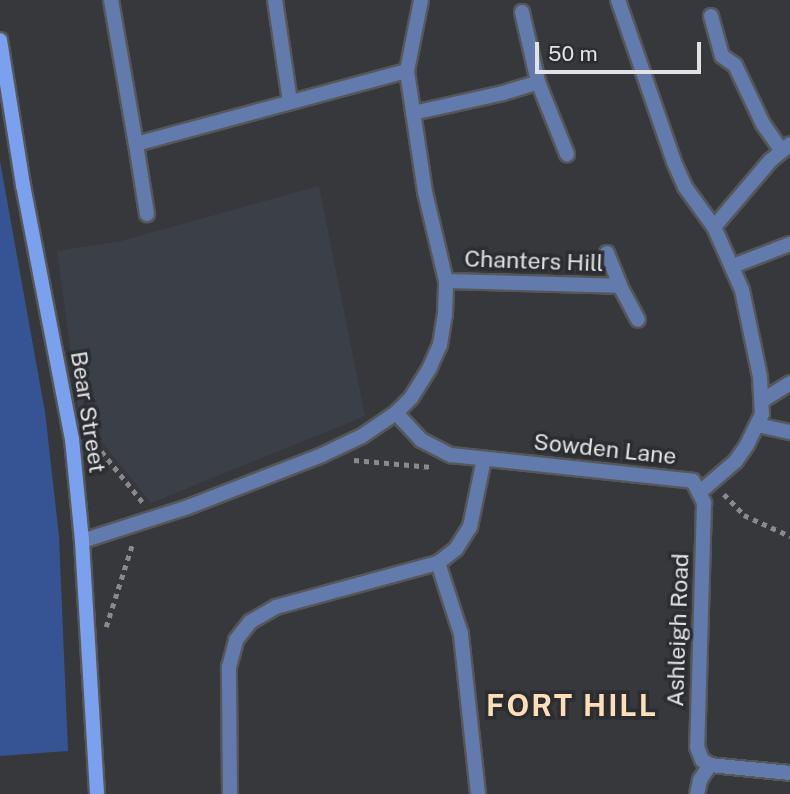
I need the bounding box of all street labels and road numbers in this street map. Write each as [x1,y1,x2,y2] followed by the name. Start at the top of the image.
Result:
[464,245,604,277] street label: Chanters Hill
[65,349,111,475] street label: Bear Street
[532,428,678,470] street label: Sowden Lane
[662,553,694,707] street label: Ashleigh Road

